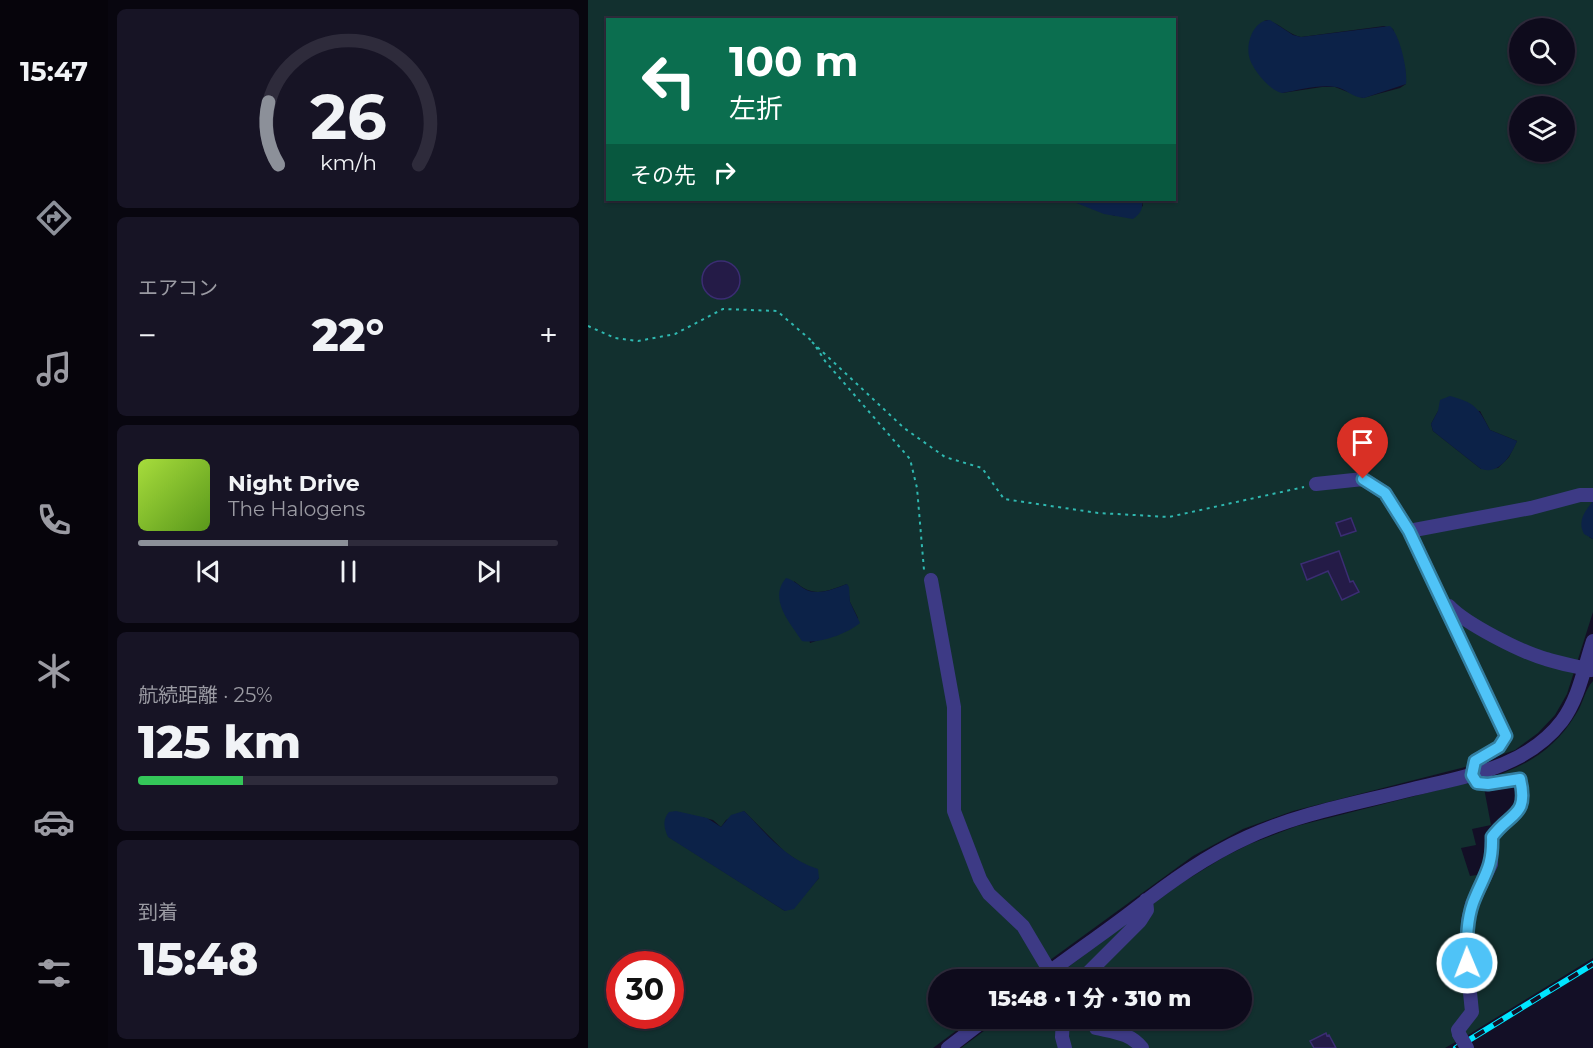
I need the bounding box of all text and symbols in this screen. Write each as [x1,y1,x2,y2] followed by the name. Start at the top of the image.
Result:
[1509,18,1575,162] map controls
[1509,18,1575,84] button: search
[729,35,858,87] text: 100 m
[630,42,708,120] icon: left
[20,55,88,88] text: 15:47
[310,80,386,156] text: 26
[729,92,783,125] text: 左折
[1509,96,1575,162] button: layers
[319,150,377,176] text: km/h
[708,156,741,189] icon: right
[630,162,696,189] text: その先
[33,197,75,239] icon: directions
[138,276,218,300] text: エアコン
[312,307,384,362] text: 22°
[138,315,157,355] text: −
[539,315,558,355] text: +
[33,348,75,390] icon: music
[1337,417,1388,479] pin
[1346,426,1379,459] icon: arrive
[228,470,360,497] text: Night Drive
[228,497,365,521] text: The Halogens
[33,499,75,541] icon: phone
[192,555,225,588] icon: previous
[332,555,365,588] icon: pause
[472,555,505,588] icon: next
[33,650,75,692] icon: climate
[138,683,273,707] text: 航続距離 · 25%
[138,714,301,769] text: 125 km
[33,801,75,843] icon: car
[138,900,178,924] text: 到着
[138,931,258,986] text: 15:48
[1435,931,1499,995] position arrow
[606,951,684,1029] speed limit sign: 30
[33,952,75,994] icon: filters
[989,985,1191,1012] text: 15:48 · 1 分 · 310 m

